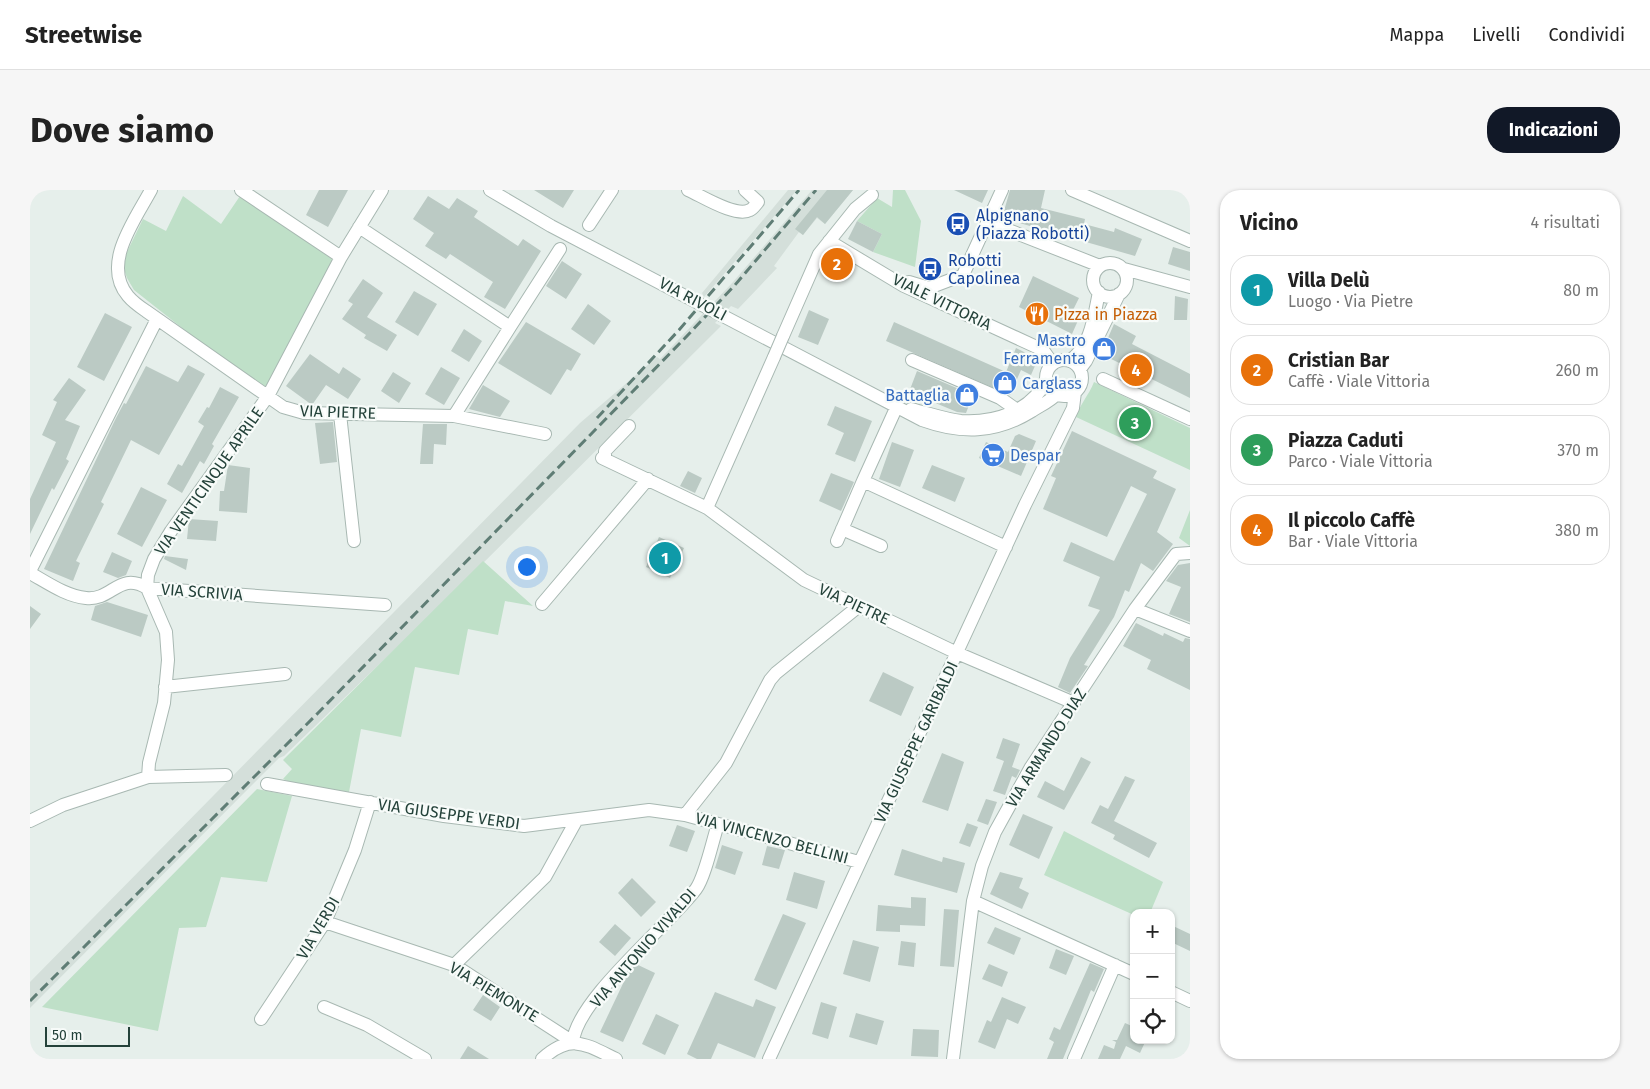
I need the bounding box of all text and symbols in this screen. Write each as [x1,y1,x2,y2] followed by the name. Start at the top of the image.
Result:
[25,21,142,49] text: Streetwise
[1390,24,1444,46] text: Mappa
[1472,24,1521,46] text: Livelli
[1549,24,1625,46] text: Condividi
[1487,107,1620,153] button: Indicazioni
[30,109,214,151] text: Dove siamo
[976,206,1089,243] place label: Alpignano (Piazza Robotti)
[1240,210,1298,236] text: Vicino
[945,211,971,237] bus stop icon: Alpignano (Piazza Robotti)
[1530,213,1600,232] text: 4 risultati
[821,245,853,283] pin: 2
[948,251,1020,288] place label: Robotti Capolinea
[917,256,943,282] bus stop icon: Robotti Capolinea
[1288,269,1370,292] text: Villa Delù
[889,270,995,335] street label: VIALE VITTORIA
[656,273,730,325] street label: VIA RIVOLI
[1253,281,1261,300] text: 1
[1563,281,1599,300] text: 80 m
[1288,292,1413,311] text: Luogo · Via Pietre
[1024,301,1050,327] restaurant icon: Pizza in Piazza
[1054,305,1158,324] place label: Pizza in Piazza
[1003,331,1086,368] place label: Mastro Ferramenta
[1091,336,1117,362] shop icon: Mastro Ferramenta
[1288,349,1389,372] text: Cristian Bar
[1120,351,1152,389] pin: 4
[1253,361,1261,380] text: 2
[1556,361,1599,380] text: 260 m
[992,370,1018,396] shop icon: Carglass
[1288,372,1430,391] text: Caffè · Viale Vittoria
[1022,374,1082,393] place label: Carglass
[954,382,980,408] shop icon: Battaglia
[885,386,950,405] place label: Battaglia
[300,401,376,423] street label: VIA PIETRE
[150,403,268,559] street label: VIA VENTICINQUE APRILE
[1119,404,1151,442] pin: 3
[1288,429,1403,452] text: Piazza Caduti
[1253,441,1261,460] text: 3
[1557,441,1599,460] text: 370 m
[980,442,1006,468] supermarket icon: Despar
[1010,446,1062,465] place label: Despar
[1288,452,1433,471] text: Parco · Viale Vittoria
[1288,509,1415,532] text: Il piccolo Caffè
[1252,521,1262,540] text: 4
[1555,521,1599,540] text: 380 m
[1288,532,1418,551] text: Bar · Viale Vittoria
[649,539,681,577] pin: 1
[514,554,540,580] your location
[815,579,893,629] street label: VIA PIETRE
[160,580,244,604] street label: VIA SCRIVIA
[870,658,962,826] street label: VIA GIUSEPPE GARIBALDI
[1002,685,1090,811] street label: VIA ARMANDO DIAZ
[377,795,521,833] street label: VIA GIUSEPPE VERDI
[693,808,851,868] street label: VIA VINCENZO BELLINI
[586,885,700,1011] street label: VIA ANTONIO VIVALDI
[292,893,344,963] street label: VIA VERDI
[1130,909,1175,1044] map controls
[1130,909,1175,954] button: +
[1130,954,1175,999] button: −
[446,958,542,1026] street label: VIA PIEMONTE
[1130,999,1175,1044] button: locate
[45,1024,130,1047] scale bar
[52,1027,83,1044] text: 50 m

